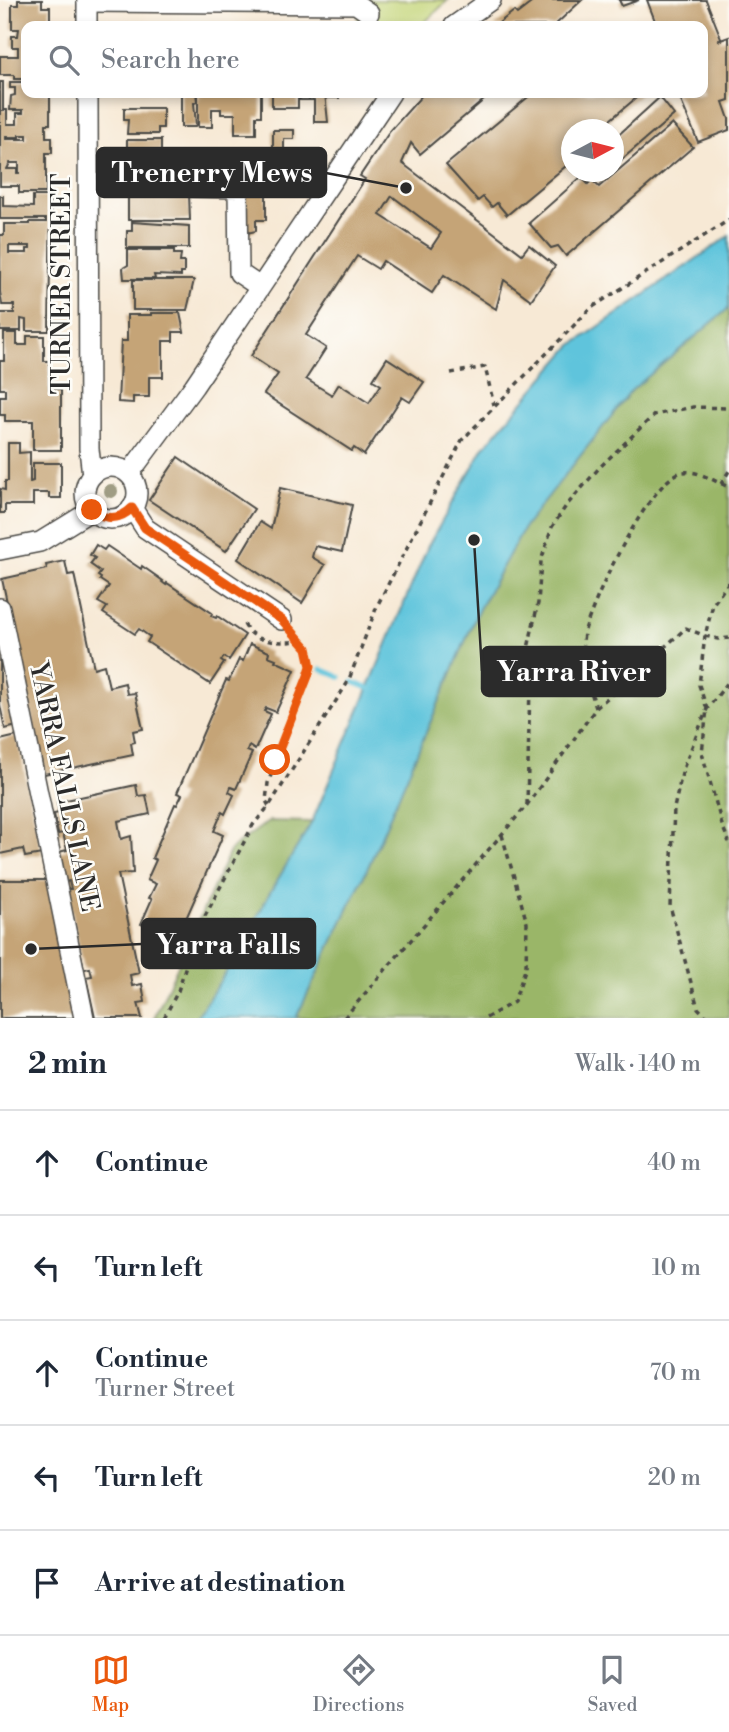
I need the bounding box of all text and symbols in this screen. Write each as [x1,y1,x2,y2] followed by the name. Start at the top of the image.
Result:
[21,21,708,98] search box
[45,41,83,79] icon: search
[101,44,240,76] text: Search here
[561,119,624,182] north arrow
[97,148,326,197] callout: Trenerry Mews
[111,156,313,191] text: Trenerry Mews
[46,174,78,394] street label: TURNER STREET
[76,494,107,525] route end
[482,647,665,696] callout: Yarra River
[497,655,651,690] text: Yarra River
[22,657,106,915] street label: YARRA FALLS LANE
[259,744,290,775] route start
[142,919,315,968] callout: Yarra Falls
[155,928,301,963] text: Yarra Falls
[28,1045,107,1083] text: 2 min
[575,1050,701,1078] text: Walk · 140 m
[28,1144,66,1182] icon: ahead
[95,1147,208,1179] text: Continue
[647,1149,701,1177] text: 40 m
[28,1249,66,1287] icon: left
[95,1252,203,1284] text: Turn left
[652,1254,701,1282] text: 10 m
[95,1343,208,1375] text: Continue
[28,1354,66,1392] icon: ahead
[650,1359,701,1387] text: 70 m
[95,1375,235,1403] text: Turner Street
[28,1459,66,1497] icon: left
[95,1462,203,1494] text: Turn left
[648,1464,701,1492] text: 20 m
[28,1564,66,1602] icon: arrive
[95,1567,345,1599] text: Arrive at destination
[92,1651,130,1717] tab: Map
[313,1651,404,1717] tab: Directions
[588,1651,637,1717] tab: Saved

